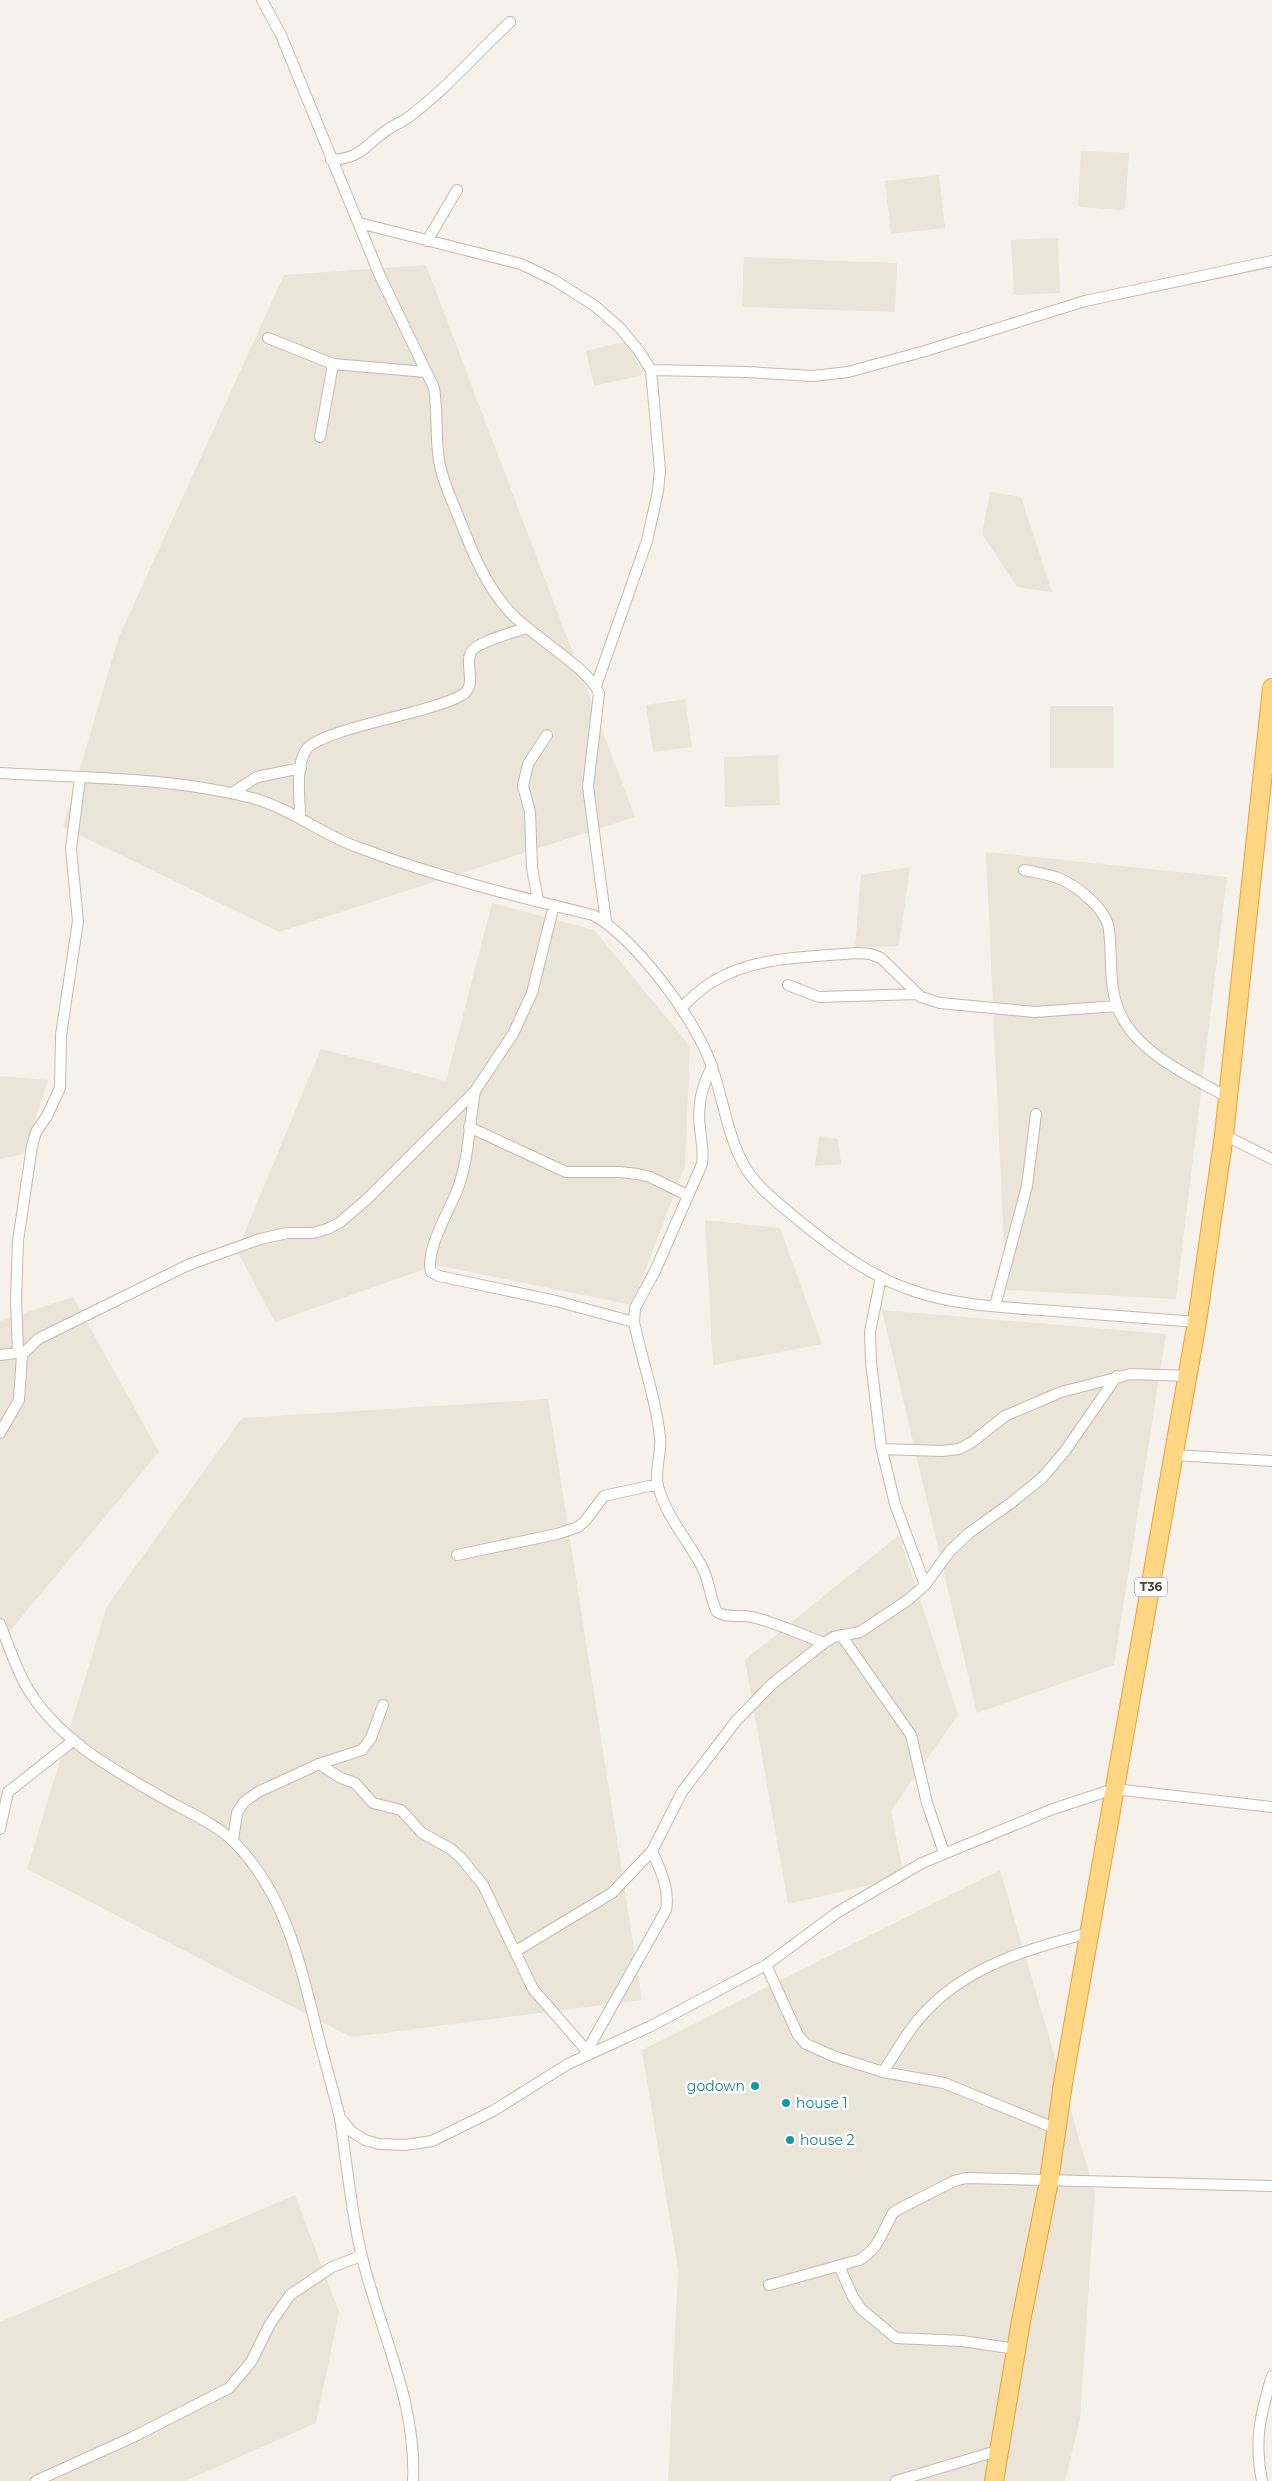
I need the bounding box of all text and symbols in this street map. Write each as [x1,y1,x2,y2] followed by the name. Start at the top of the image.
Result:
[1135,1578,1167,1596] road number: T36
[687,2077,745,2095] place label: godown
[749,2080,761,2092] marker: godown
[796,2094,848,2112] place label: house 1
[780,2097,792,2109] marker: house 1
[800,2131,855,2149] place label: house 2
[784,2134,796,2146] marker: house 2

